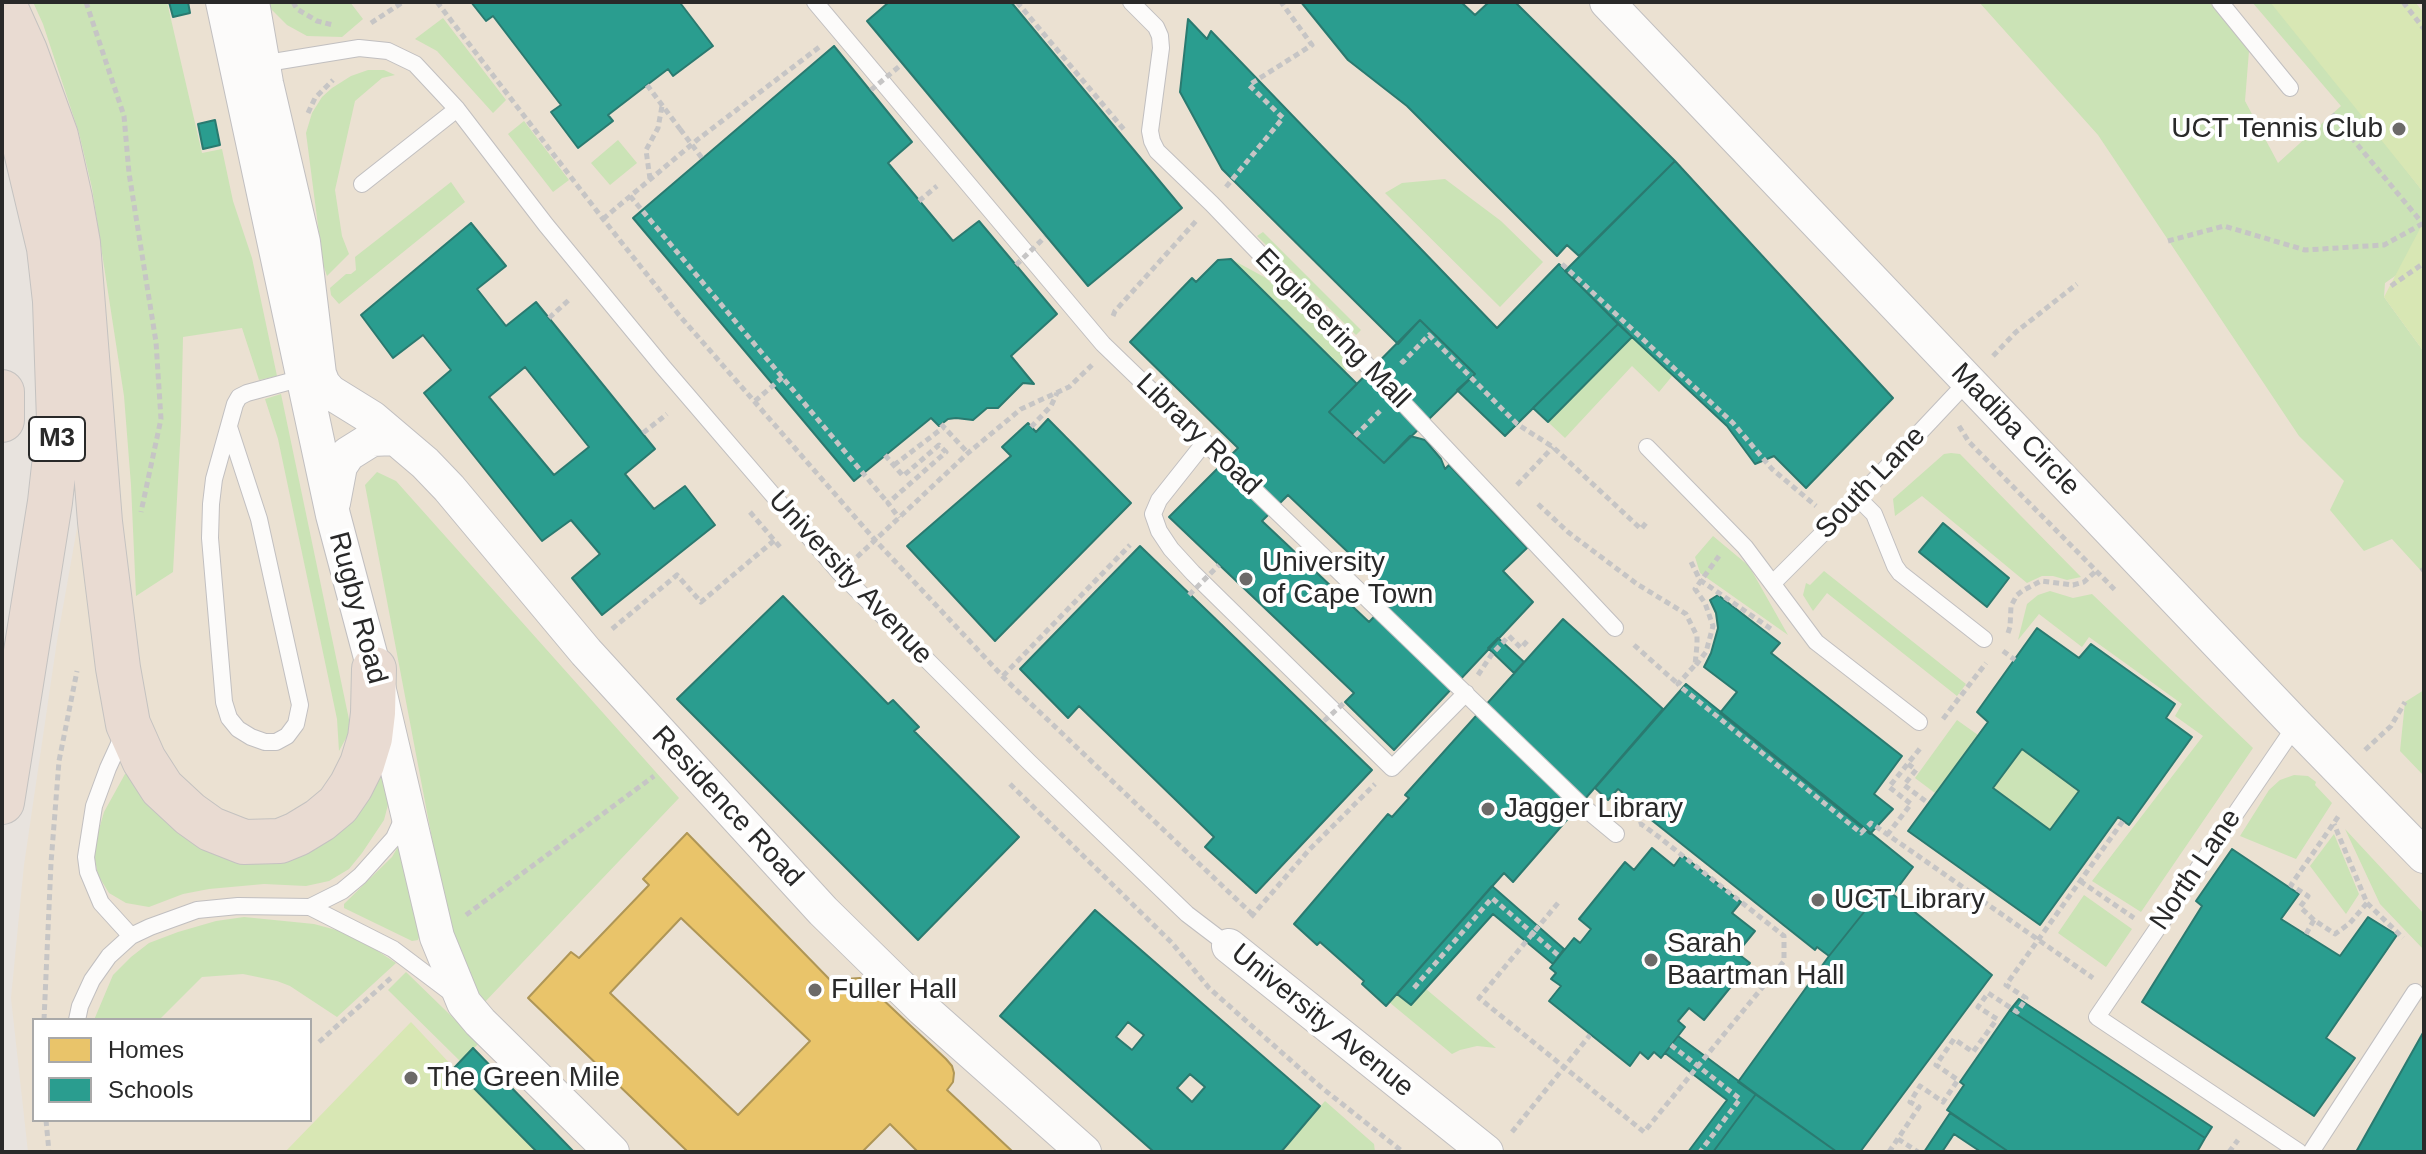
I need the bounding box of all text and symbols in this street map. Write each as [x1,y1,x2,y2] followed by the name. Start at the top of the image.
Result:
[2171,112,2383,146] place label: UCT Tennis Club
[2390,120,2408,138] marker: UCT Tennis Club
[1247,242,1417,416] street label: Engineering Mall
[1943,357,2087,503] street label: Madiba Circle
[1129,367,1267,503] street label: Library Road
[29,417,85,461] road number: M3
[1809,420,1933,546] street label: South Lane
[761,484,939,672] street label: University Avenue
[321,528,393,688] street label: Rugby Road
[1262,546,1433,612] place label: University of Cape Town
[1237,570,1255,588] marker: University of Cape Town
[644,720,810,894] street label: Residence Road
[1504,792,1683,826] place label: Jagger Library
[1479,800,1497,818] marker: Jagger Library
[2143,803,2249,937] street label: North Lane
[1834,883,1985,917] place label: UCT Library
[1809,891,1827,909] marker: UCT Library
[1667,927,1844,993] place label: Sarah Baartman Hall
[1224,937,1420,1105] street label: University Avenue
[1642,951,1660,969] marker: Sarah Baartman Hall
[831,973,957,1007] place label: Fuller Hall
[806,981,824,999] marker: Fuller Hall
[32,1018,312,1122] legend
[108,1036,184,1063] text: Homes
[427,1061,620,1095] place label: The Green Mile
[402,1069,420,1087] marker: The Green Mile
[108,1076,193,1103] text: Schools

